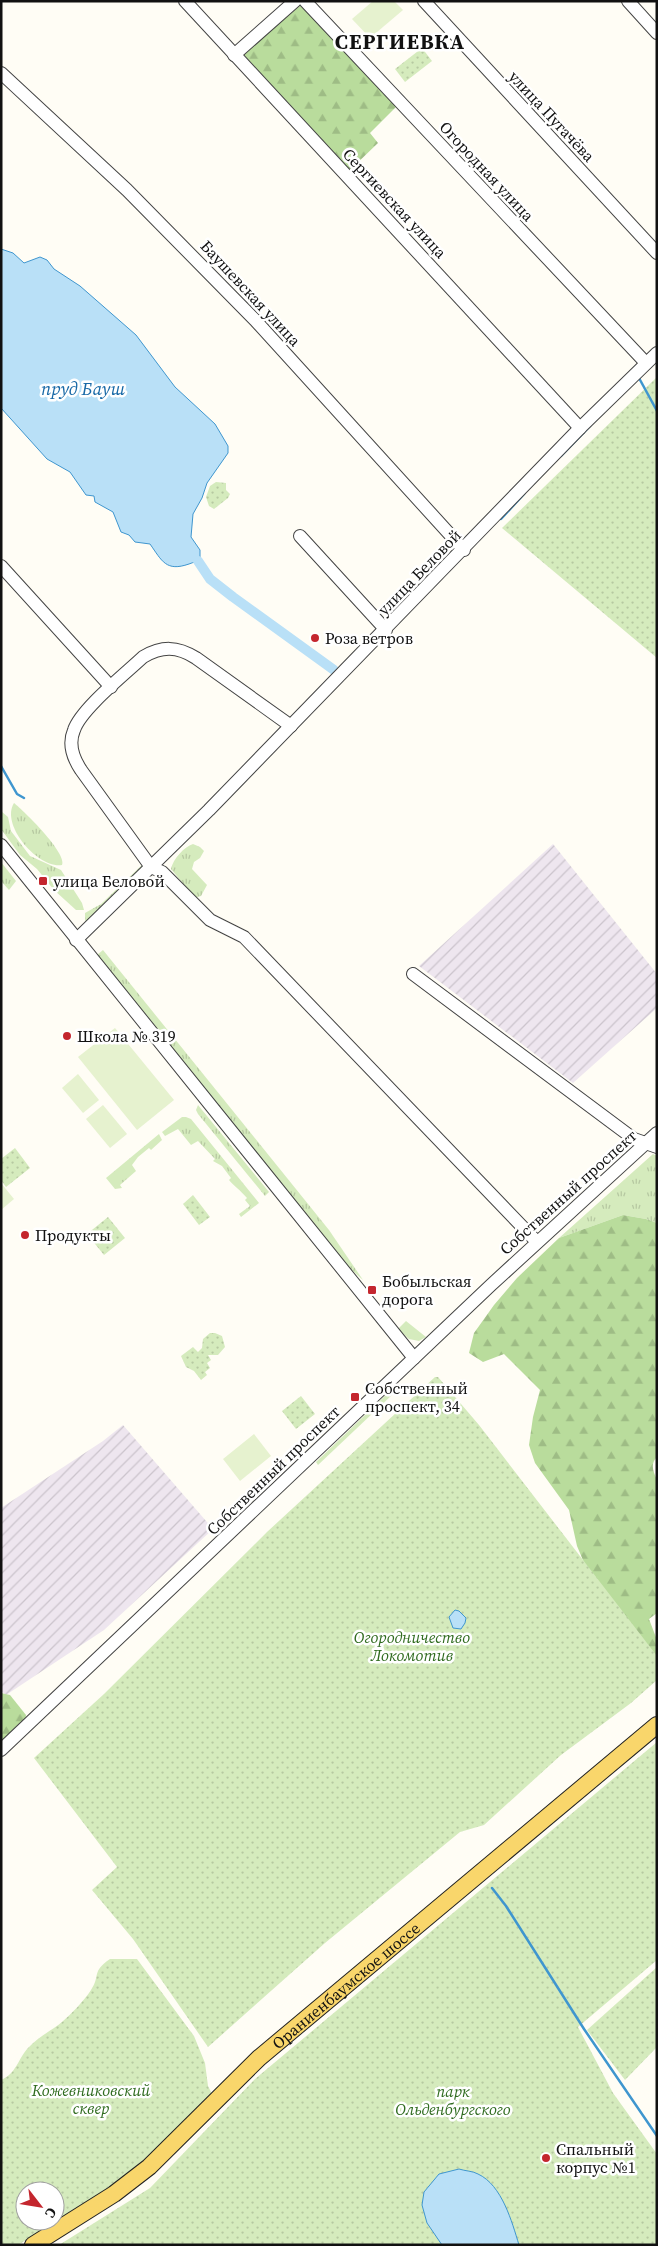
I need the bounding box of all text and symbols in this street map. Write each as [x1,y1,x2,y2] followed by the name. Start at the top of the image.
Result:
[335,27,465,56] district label: СЕРГИЕВКА
[504,66,601,167] street label: улица Пугачёва
[435,116,540,226] street label: Огородная улица
[338,143,452,263] street label: Сергиевская улица
[196,235,307,352] street label: Баушевская улица
[41,376,125,401] water label: пруд Бауш
[372,524,466,620] street label: улица Беловой
[325,627,413,649] place label: Роза ветров
[309,632,321,644] marker: Роза ветров
[53,870,165,892] place label: улица Беловой
[37,875,49,887] marker: улица Беловой
[77,1025,176,1047] place label: Школа № 319
[61,1030,73,1042] marker: Школа № 319
[495,1124,642,1260] street label: Собственный проспект
[35,1224,111,1246] place label: Продукты
[19,1229,31,1241] marker: Продукты
[382,1270,472,1310] place label: Бобыльская дорога
[366,1284,378,1296] marker: Бобыльская дорога
[365,1377,468,1417] place label: Собственный проспект, 34
[349,1391,361,1403] marker: Собственный проспект, 34
[202,1400,345,1540] street label: Собственный проспект
[354,1626,470,1666] park label: Огородничество Локомотив
[267,1917,425,2054] street label: Ораниенбаумское шоссе
[31,2079,151,2119] park label: Кожевниковский сквер
[395,2080,511,2120] park label: парк Ольденбургского
[556,2138,636,2178] place label: Спальный корпус №1
[540,2152,552,2164] marker: Спальный корпус №1
[15,2181,65,2231] north arrow
[40,2204,62,2222] text: С

